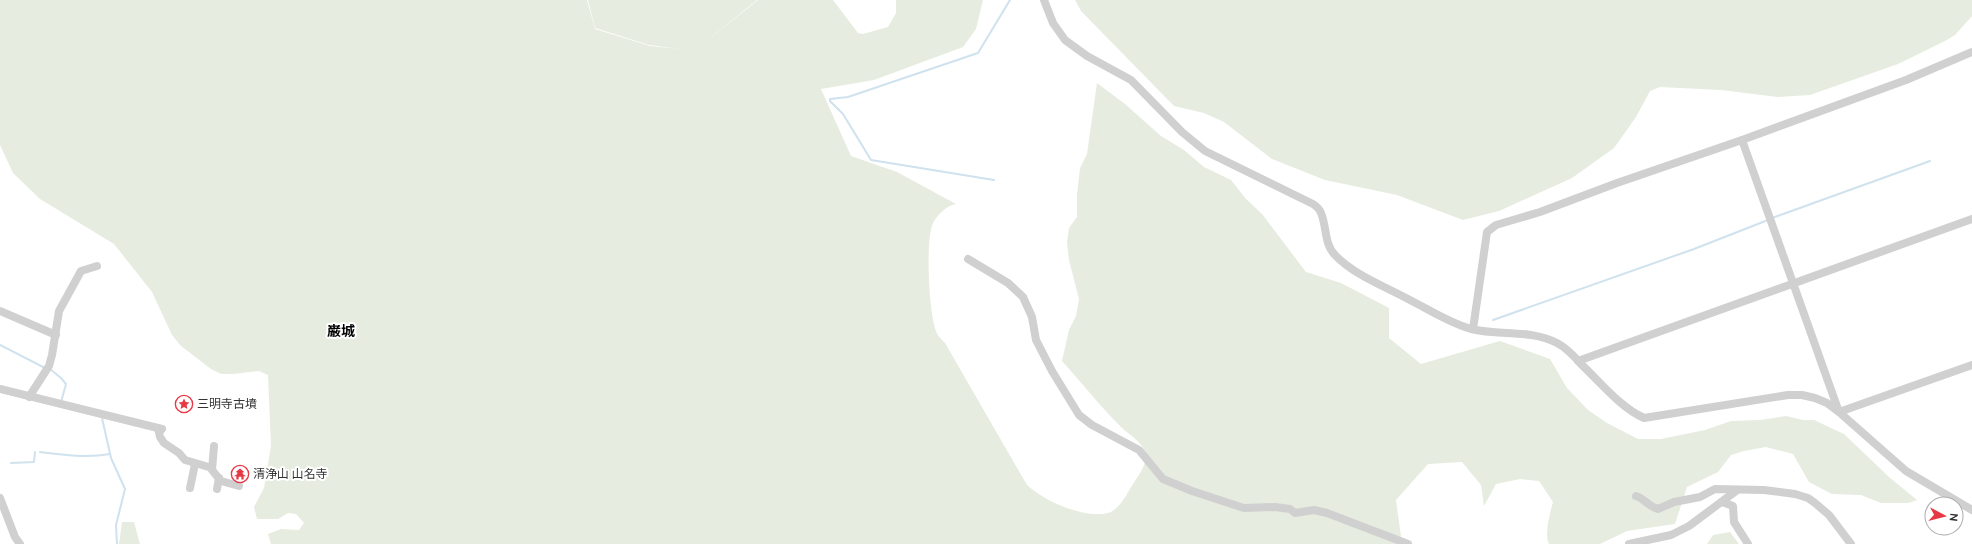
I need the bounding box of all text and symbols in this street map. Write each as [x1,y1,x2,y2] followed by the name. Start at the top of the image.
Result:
[327,323,355,339] district label: 巌城
[174,394,194,414] place icon: 三明寺古墳
[197,397,257,410] place label: 三明寺古墳
[230,464,250,484] temple icon: 清浄山 山名寺
[253,467,328,480] place label: 清浄山 山名寺
[1924,496,1964,536] north arrow
[1947,512,1960,522] text: N

